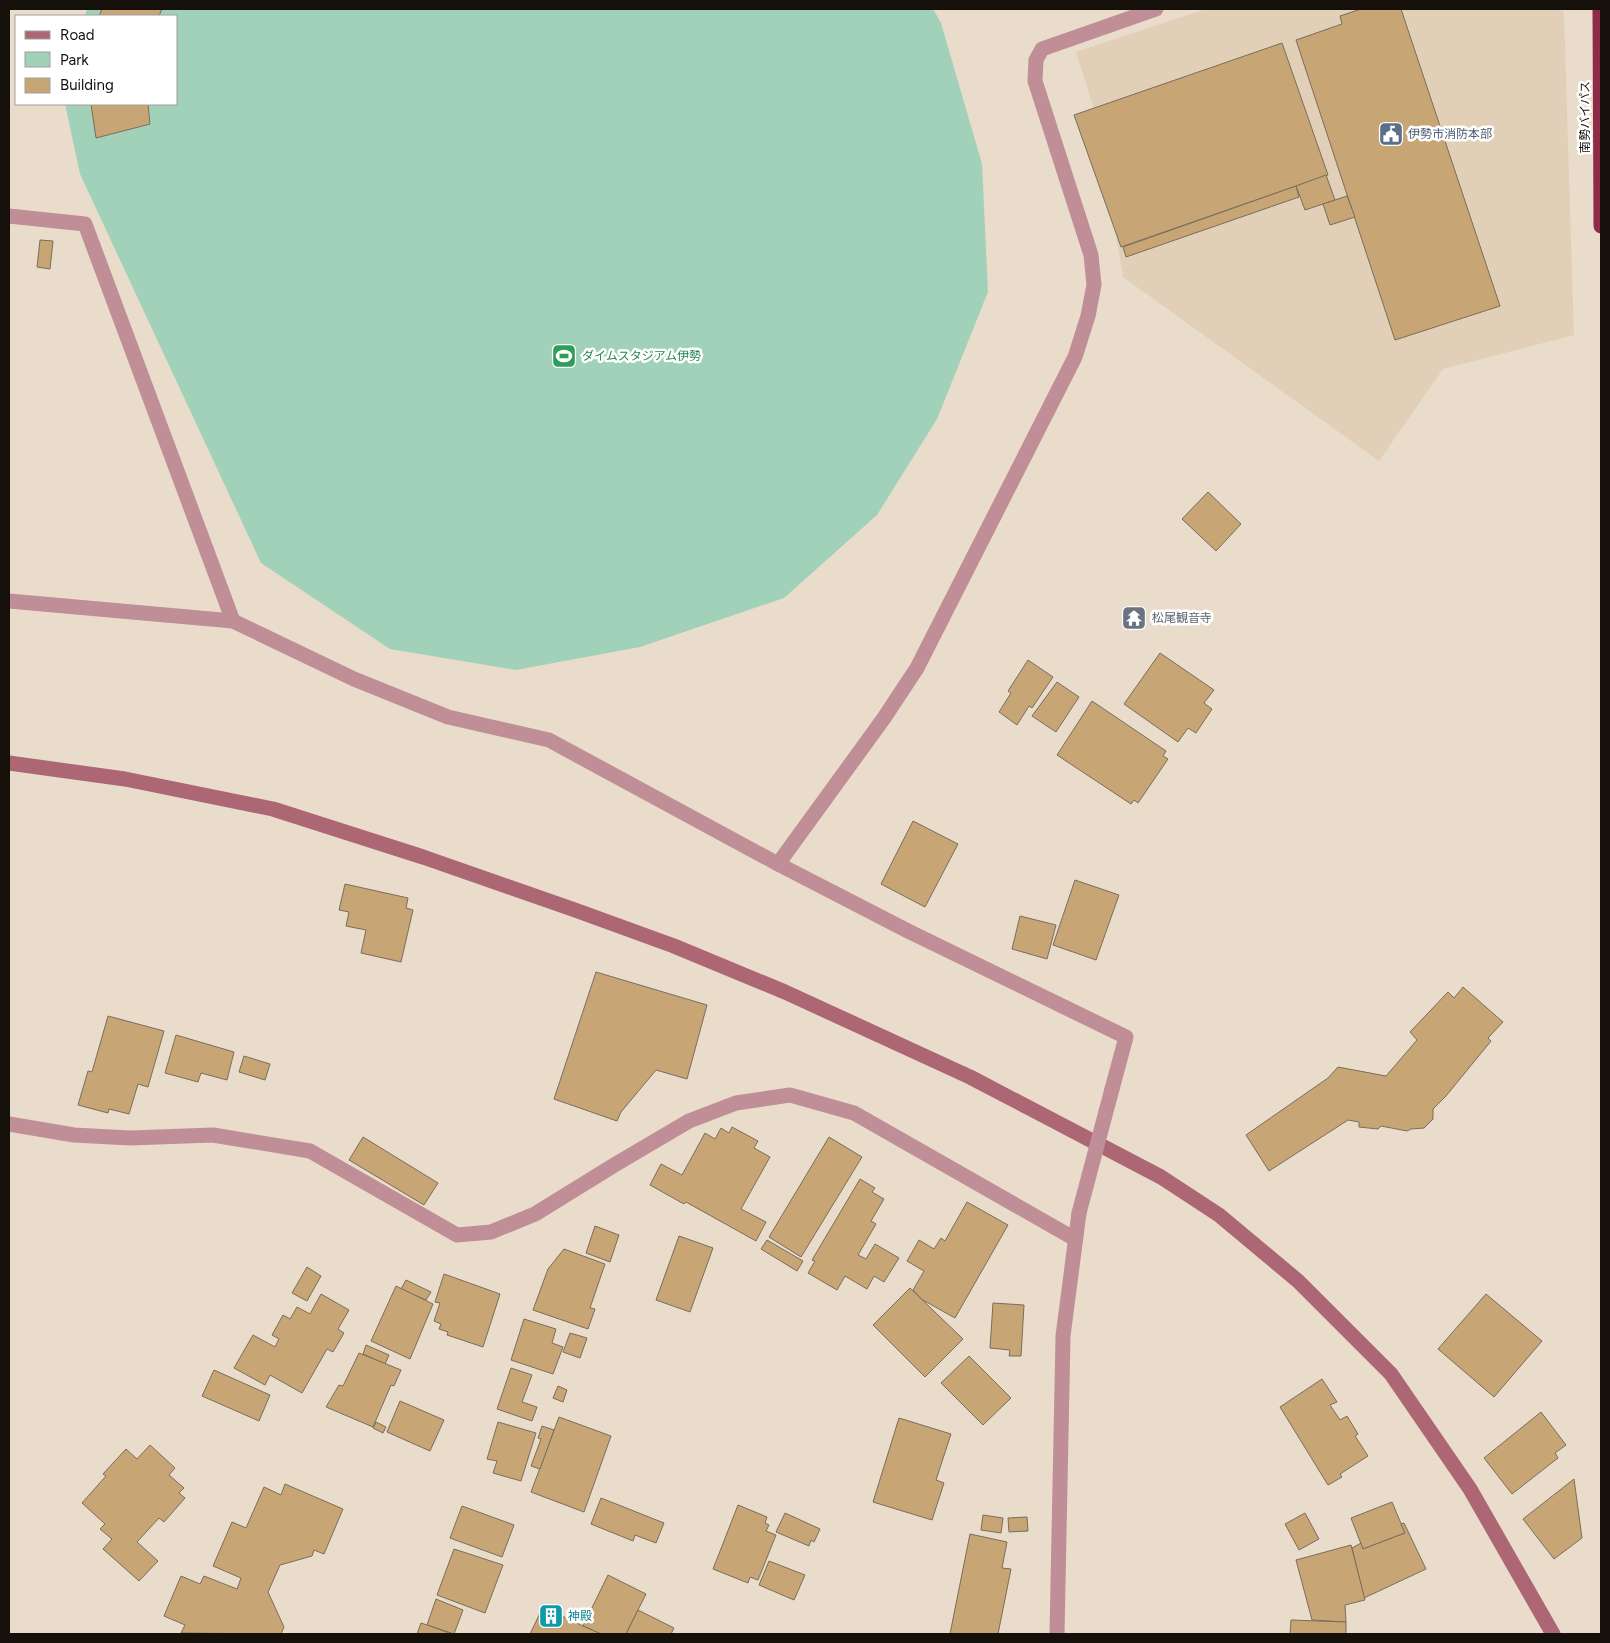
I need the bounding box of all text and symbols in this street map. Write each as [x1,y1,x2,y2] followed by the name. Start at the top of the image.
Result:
[15,15,178,105] legend
[60,26,95,44] text: Road
[60,51,89,69] text: Park
[60,76,114,94] text: Building
[1578,81,1592,153] street label: 南勢バイパス
[1378,121,1404,147] public building icon: 伊勢市消防本部
[1408,127,1492,141] place label: 伊勢市消防本部
[551,343,577,369] sports icon: ダイムスタジアム伊勢
[582,349,701,363] place label: ダイムスタジアム伊勢
[1121,605,1147,631] temple icon: 松尾観音寺
[1152,611,1212,625] place label: 松尾観音寺
[538,1603,564,1629] building icon: 神殿
[568,1609,592,1623] place label: 神殿

